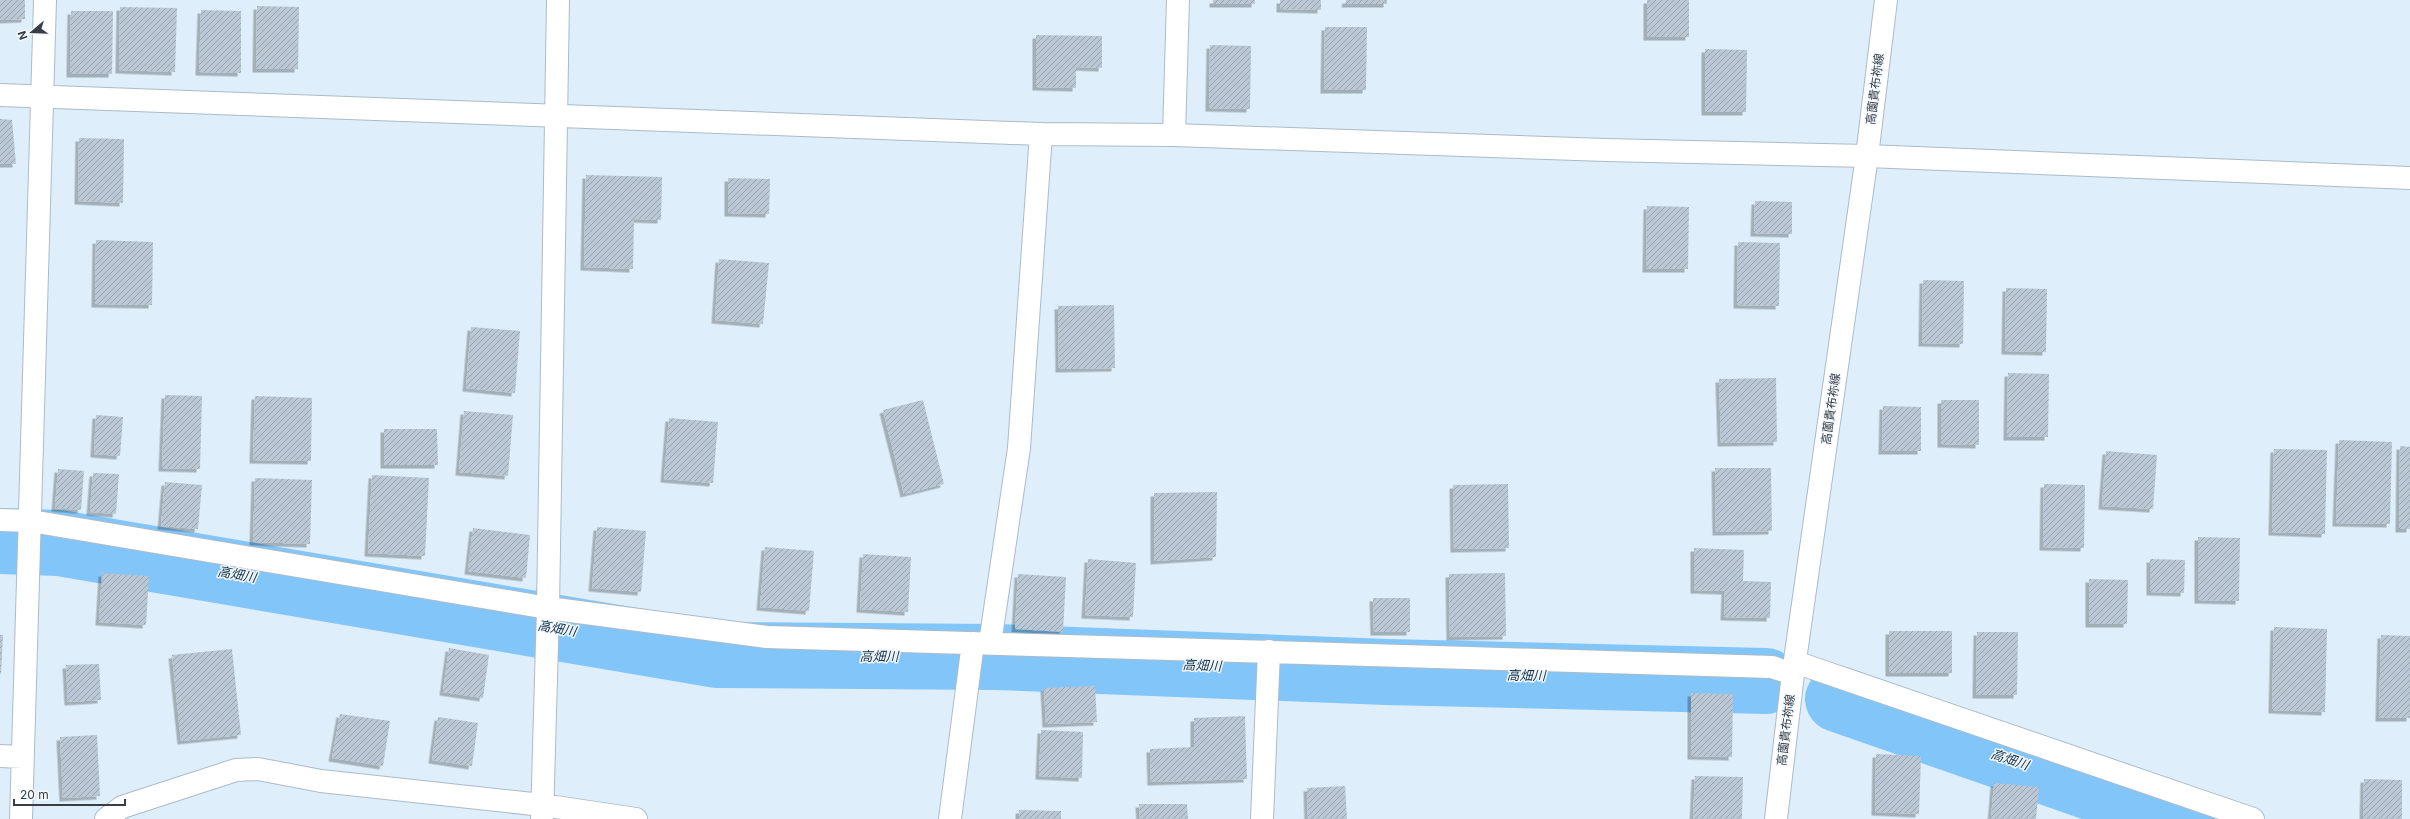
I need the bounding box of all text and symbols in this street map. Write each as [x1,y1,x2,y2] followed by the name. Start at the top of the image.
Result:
[12,12,52,52] north arrow
[15,29,31,42] text: N
[1863,52,1886,126] street label: 高薗貴布祢線
[1818,372,1843,446] street label: 高薗貴布祢線
[216,563,260,586] water label: 高畑川
[536,617,580,640] water label: 高畑川
[859,648,900,664] water label: 高畑川
[1182,656,1224,674] water label: 高畑川
[1506,667,1548,683] water label: 高畑川
[1774,693,1797,767] street label: 高薗貴布祢線
[1989,745,2033,774] water label: 高畑川
[14,781,125,807] scale bar
[20,787,49,802] text: 20 m

